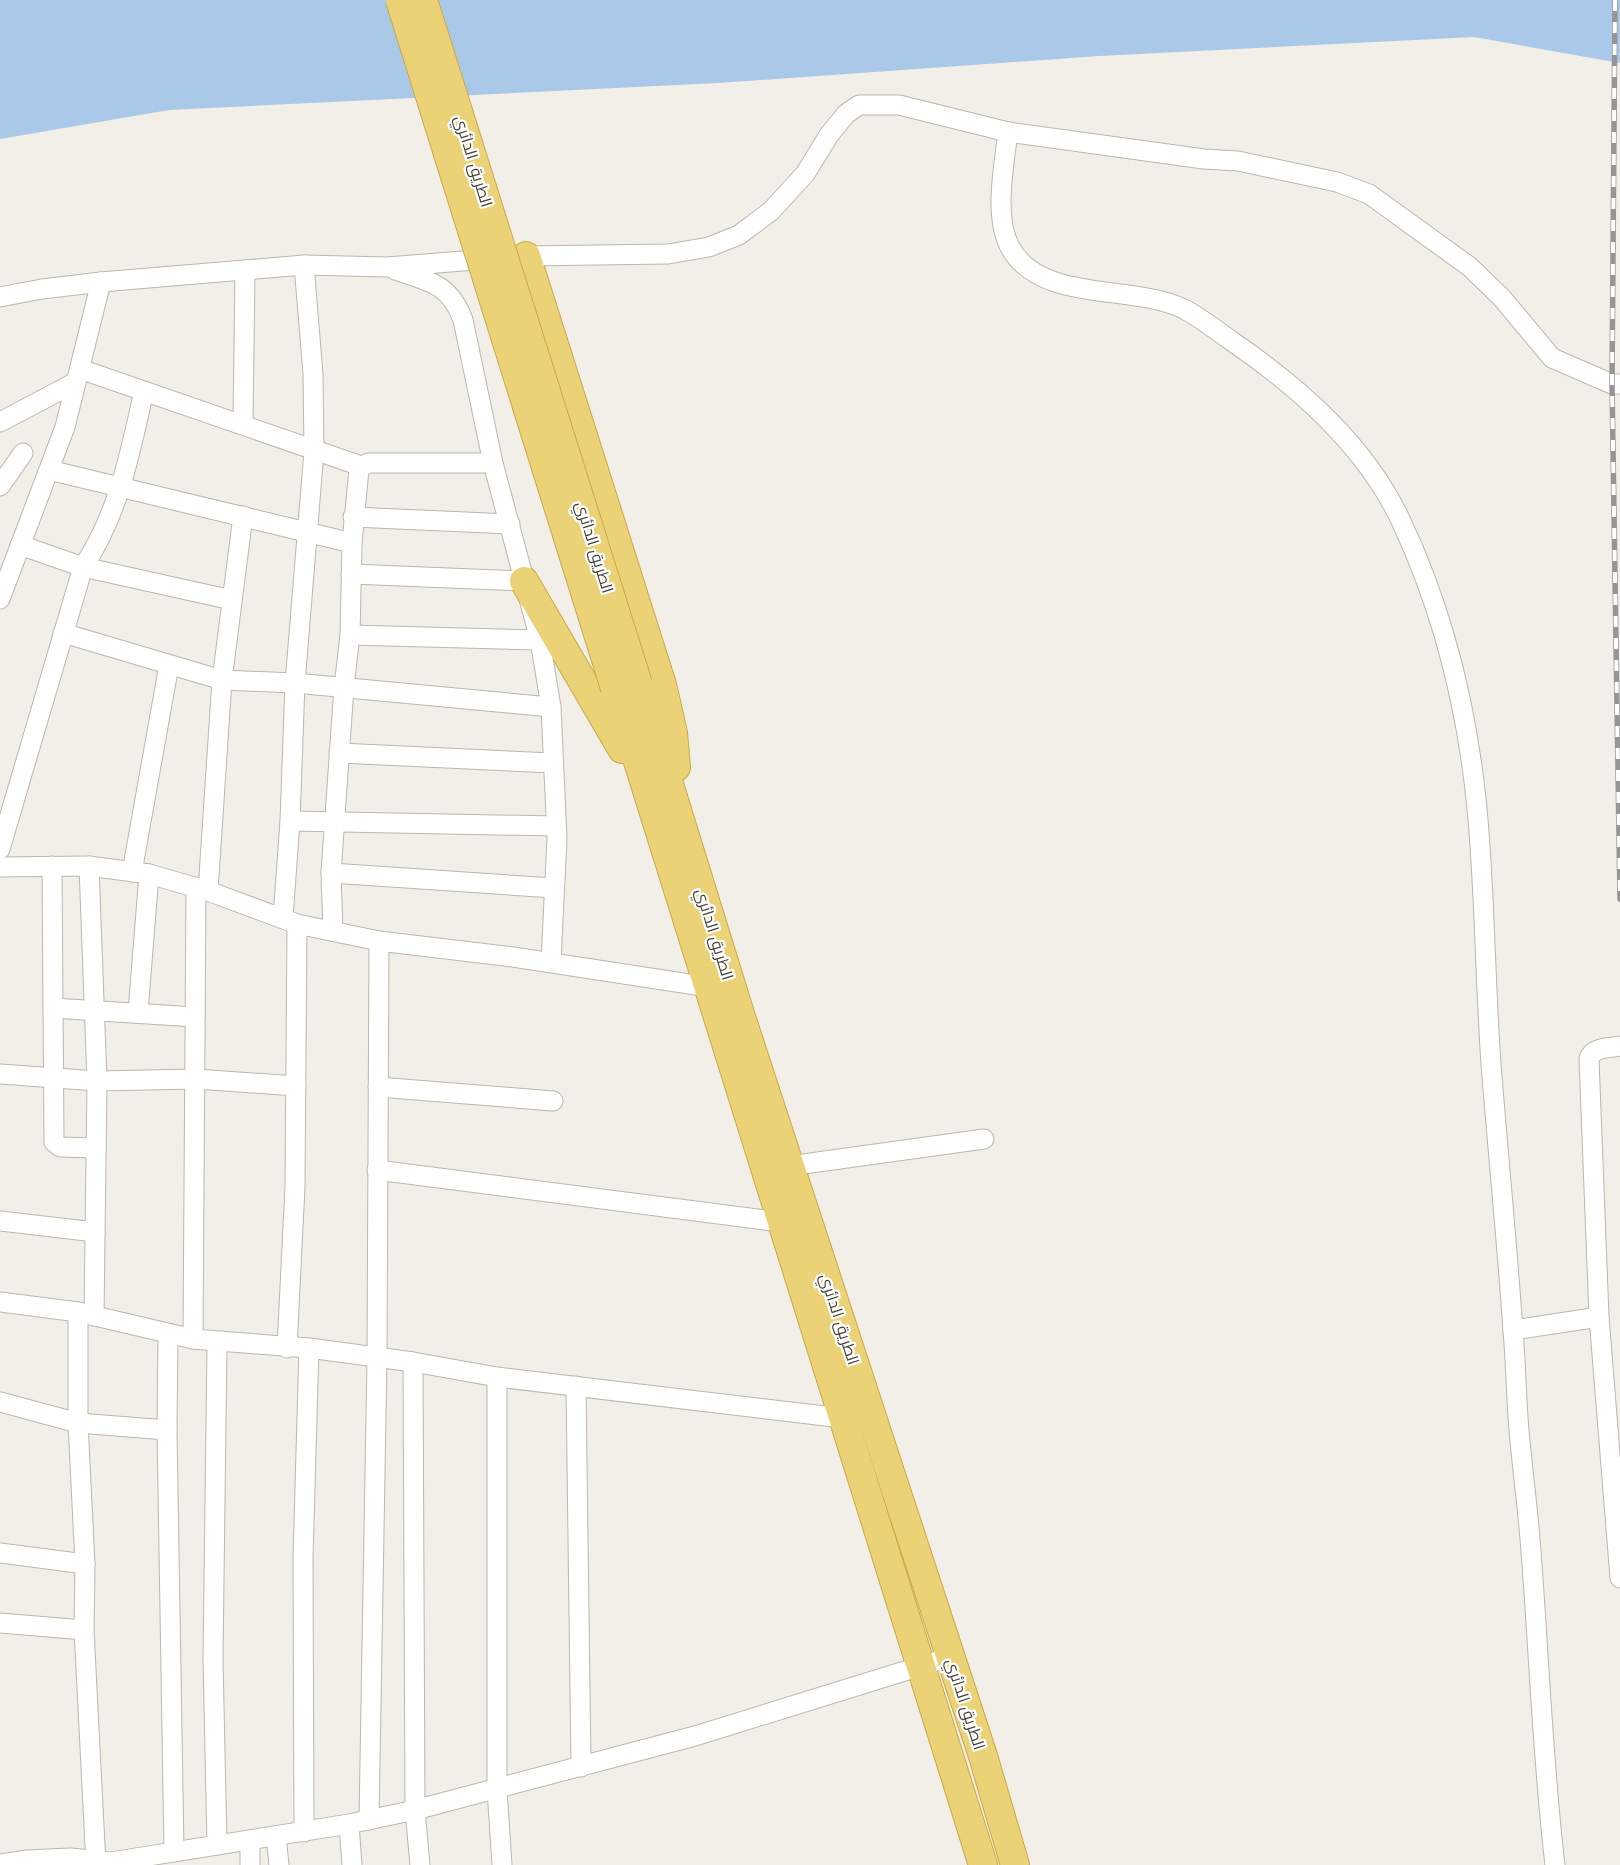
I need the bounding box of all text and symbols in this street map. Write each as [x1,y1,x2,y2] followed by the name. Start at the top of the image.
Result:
[447,113,497,210] street label: الطريق الدائري
[568,499,618,596] street label: الطريق الدائري
[688,886,738,983] street label: الطريق الدائري
[812,1271,864,1368] street label: الطريق الدائري
[938,1656,990,1753] street label: الطريق الدائري

